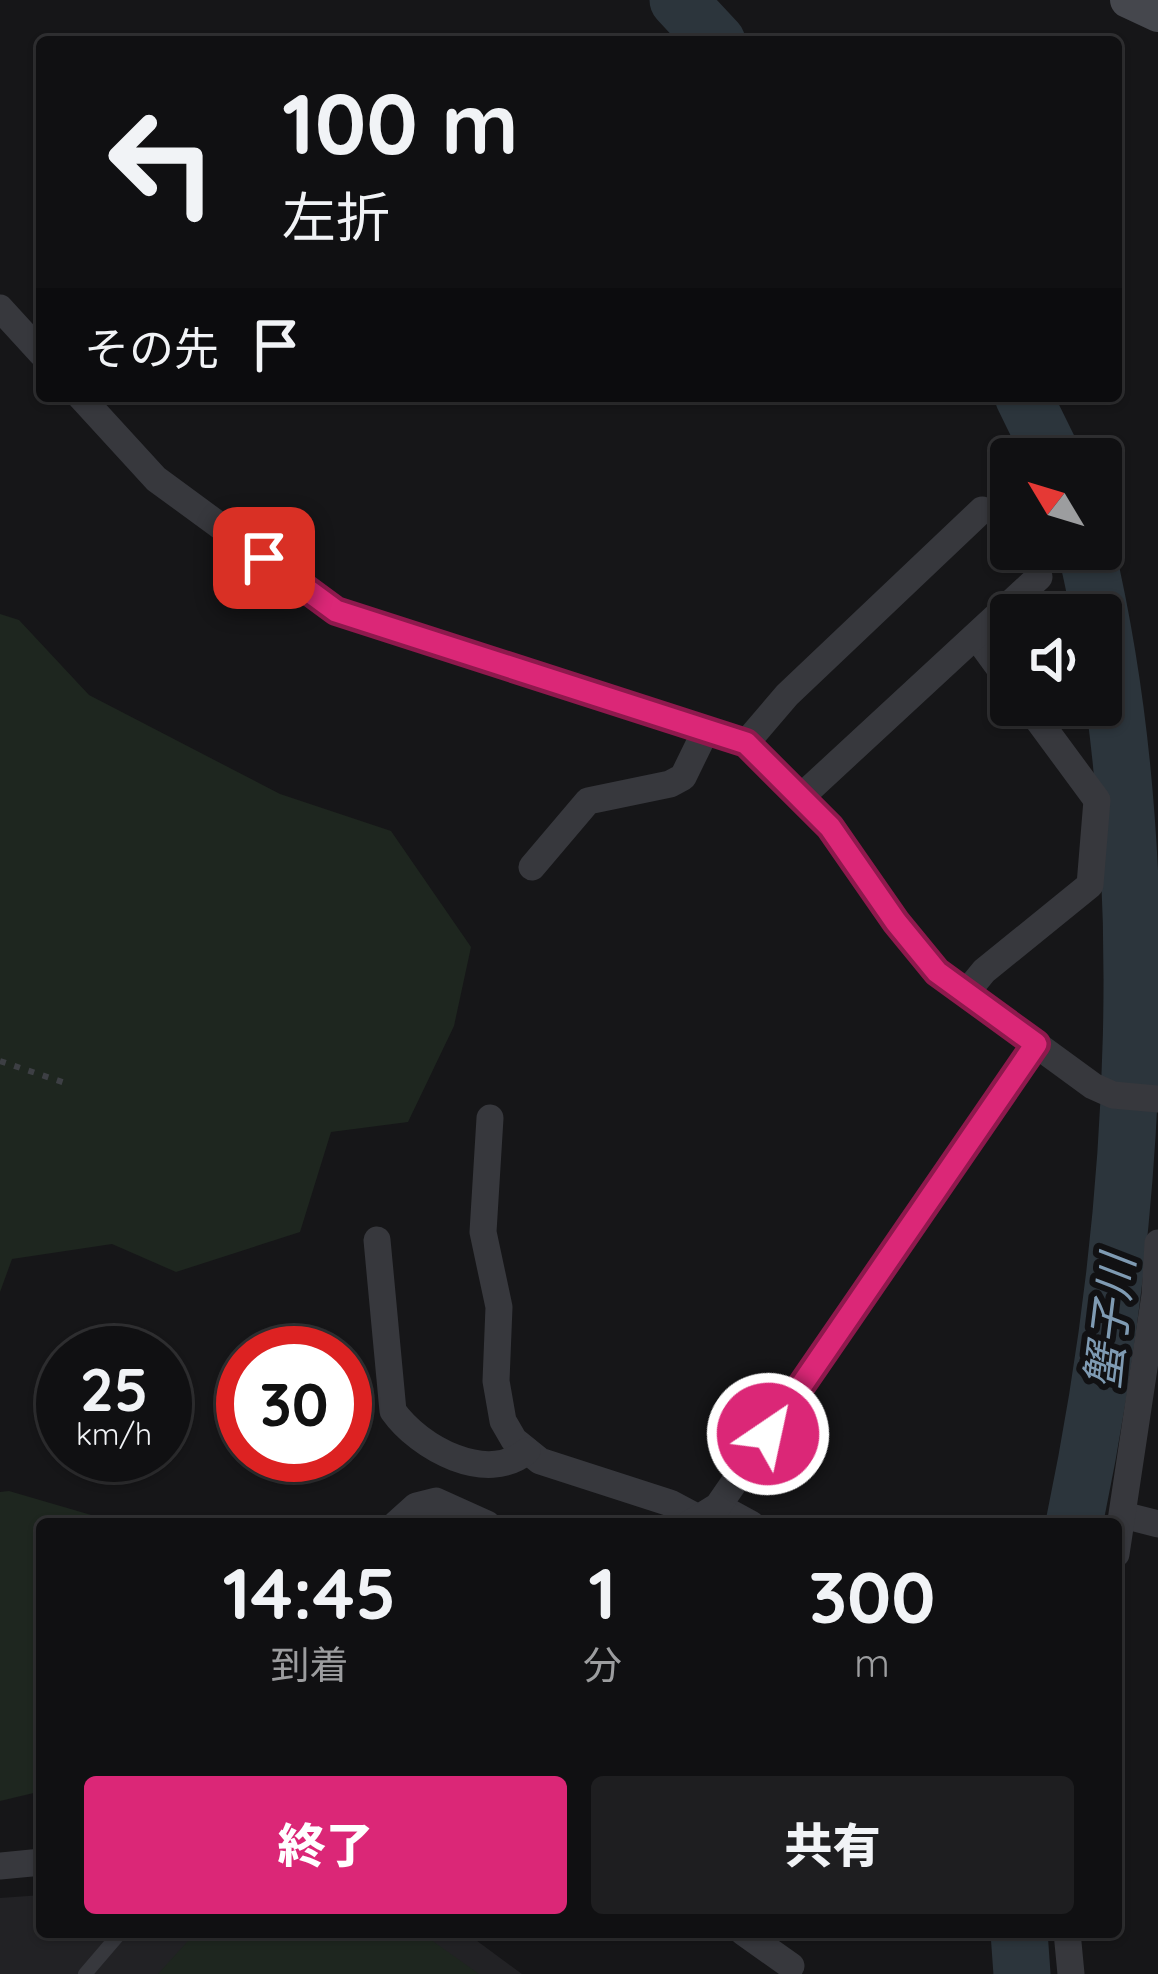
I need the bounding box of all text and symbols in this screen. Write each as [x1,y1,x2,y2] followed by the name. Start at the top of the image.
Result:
[282,70,519,175] text: 100 m
[84,84,240,240] icon: left
[282,183,390,251] text: 左折
[243,312,309,378] icon: arrive
[84,320,219,376] text: その先
[990,438,1122,570] north arrow
[990,438,1122,726] map controls
[213,507,315,609] pin
[231,525,297,591] icon: arrive
[990,594,1122,726] button: sound
[1073,1248,1146,1392] water label: 蟹子川
[216,1326,372,1482] speed limit sign: 30
[80,1351,148,1426] text: 25
[705,1371,831,1497] position arrow
[76,1415,152,1453] text: km/h
[223,1547,396,1637] text: 14:45
[588,1547,616,1637] text: 1
[808,1551,935,1641] text: 300
[854,1638,890,1687] text: m
[270,1640,348,1689] text: 到着
[583,1640,622,1689] text: 分
[84,1776,567,1914] button: 終了
[591,1776,1074,1914] button: 共有

